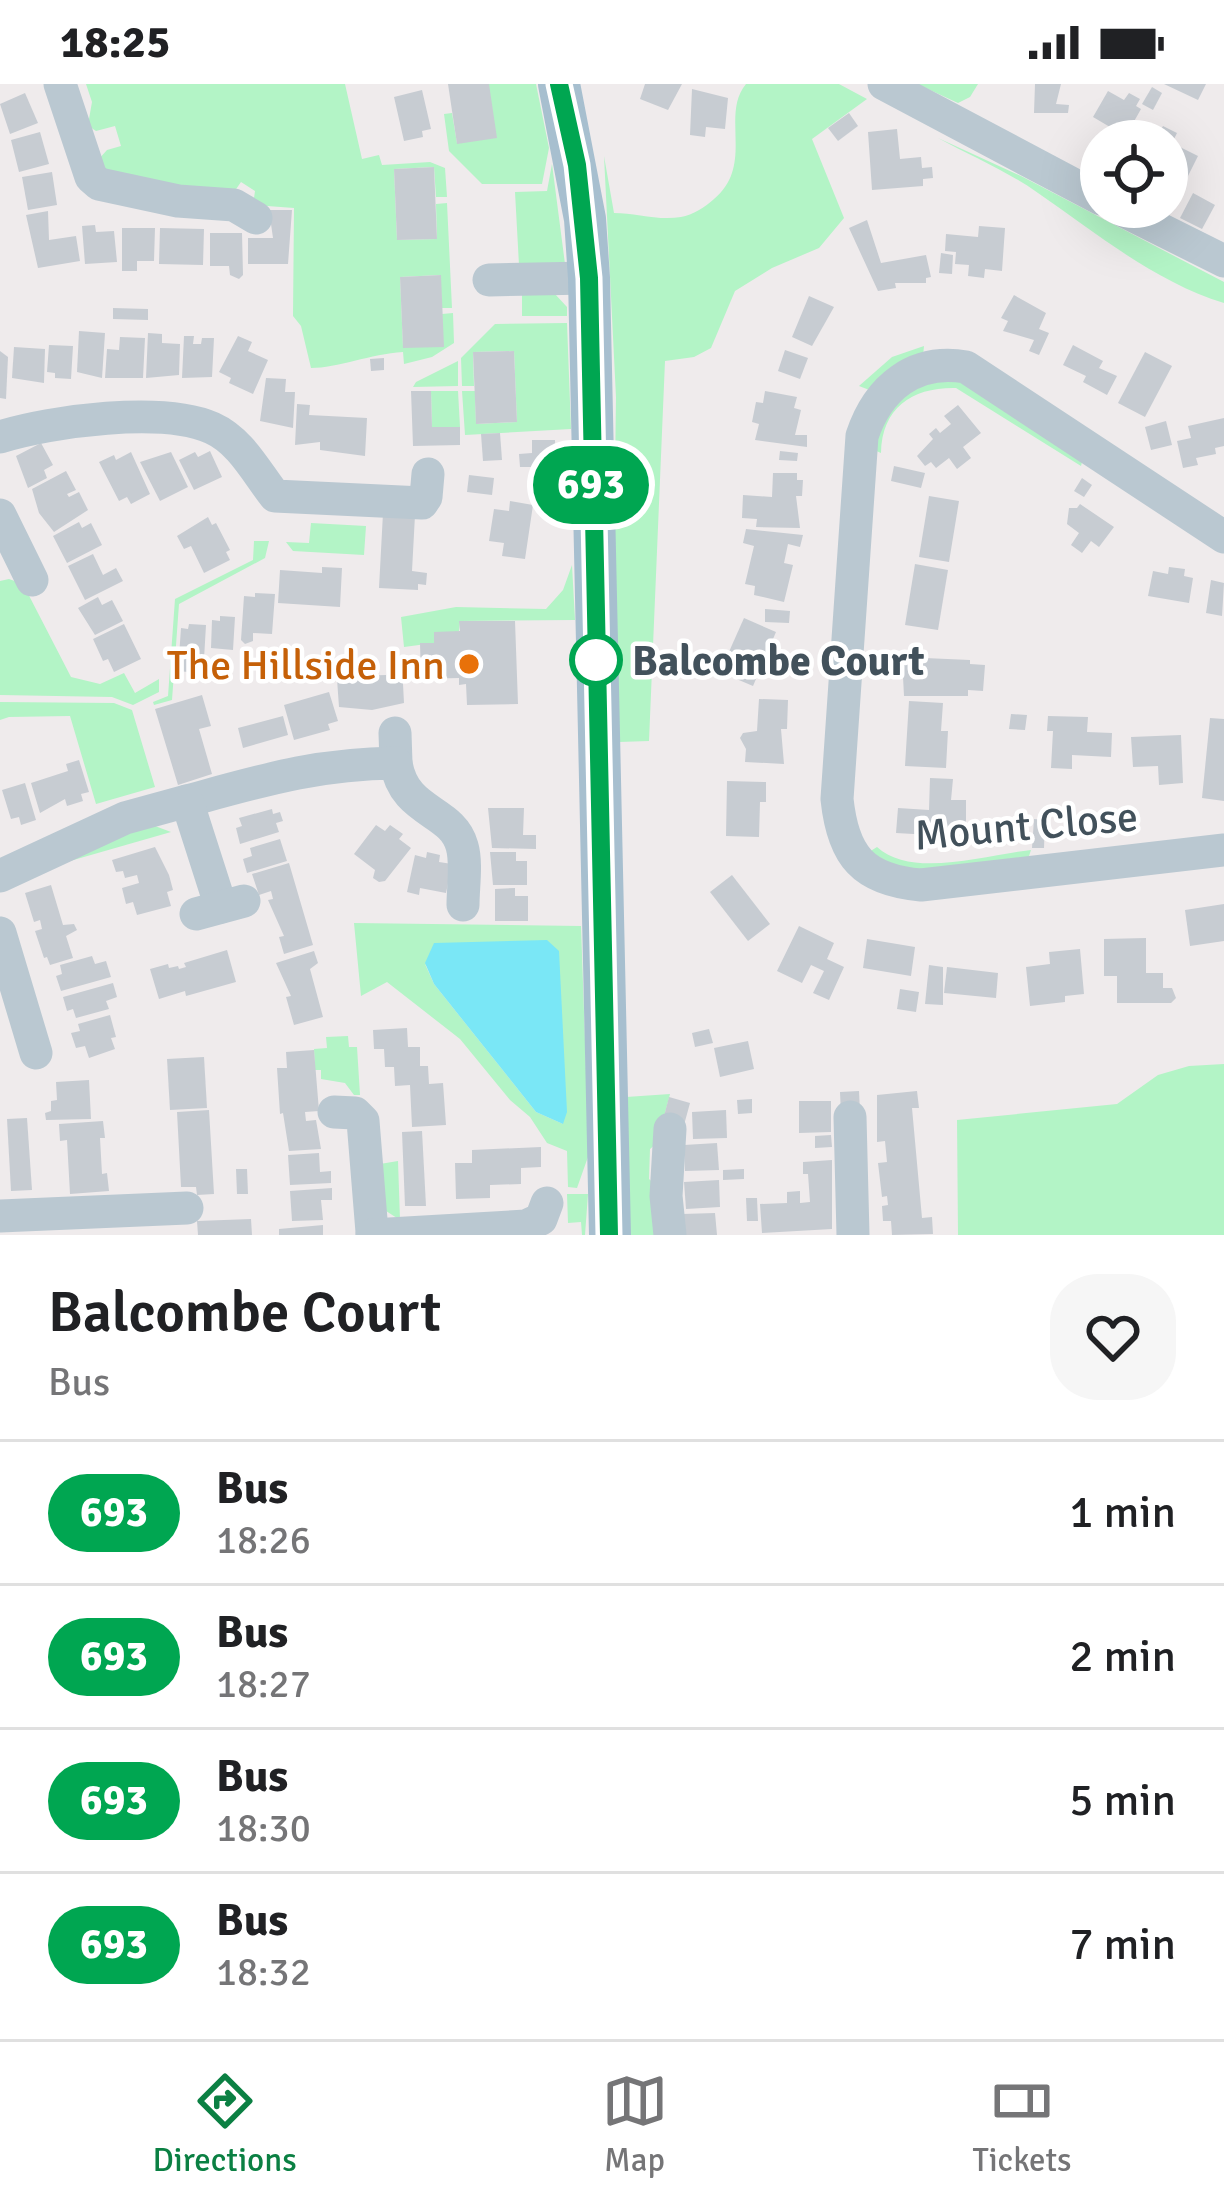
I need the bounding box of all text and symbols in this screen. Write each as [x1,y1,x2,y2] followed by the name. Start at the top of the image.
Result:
[60,15,170,70] text: 18:25
[1080,120,1188,228] map controls
[1080,120,1188,228] button: locate
[522,446,660,524] line badge: 693
[557,459,625,510] text: 693
[571,635,621,685] marker: Balcombe Court
[632,636,925,687] place label: Balcombe Court
[167,640,445,691] place label: The Hillside Inn
[456,651,482,677] marker: The Hillside Inn
[912,791,1140,862] street label: Mount Close
[1050,1274,1176,1400] button: heart
[48,1277,441,1348] text: Balcombe Court
[48,1358,110,1406] text: Bus
[216,1461,288,1516] text: Bus
[1069,1485,1176,1540] text: 1 min
[80,1487,148,1538] text: 693
[216,1516,311,1564] text: 18:26
[216,1605,288,1660] text: Bus
[1069,1629,1176,1684] text: 2 min
[80,1631,148,1682] text: 693
[216,1660,311,1708] text: 18:27
[216,1749,288,1804] text: Bus
[1069,1773,1176,1828] text: 5 min
[80,1775,148,1826] text: 693
[216,1804,311,1852] text: 18:30
[216,1893,288,1948] text: Bus
[1069,1917,1176,1972] text: 7 min
[80,1919,148,1970] text: 693
[216,1948,311,1996] text: 18:32
[152,2068,297,2181] tab: Directions
[602,2068,668,2181] tab: Map
[972,2068,1072,2181] tab: Tickets

